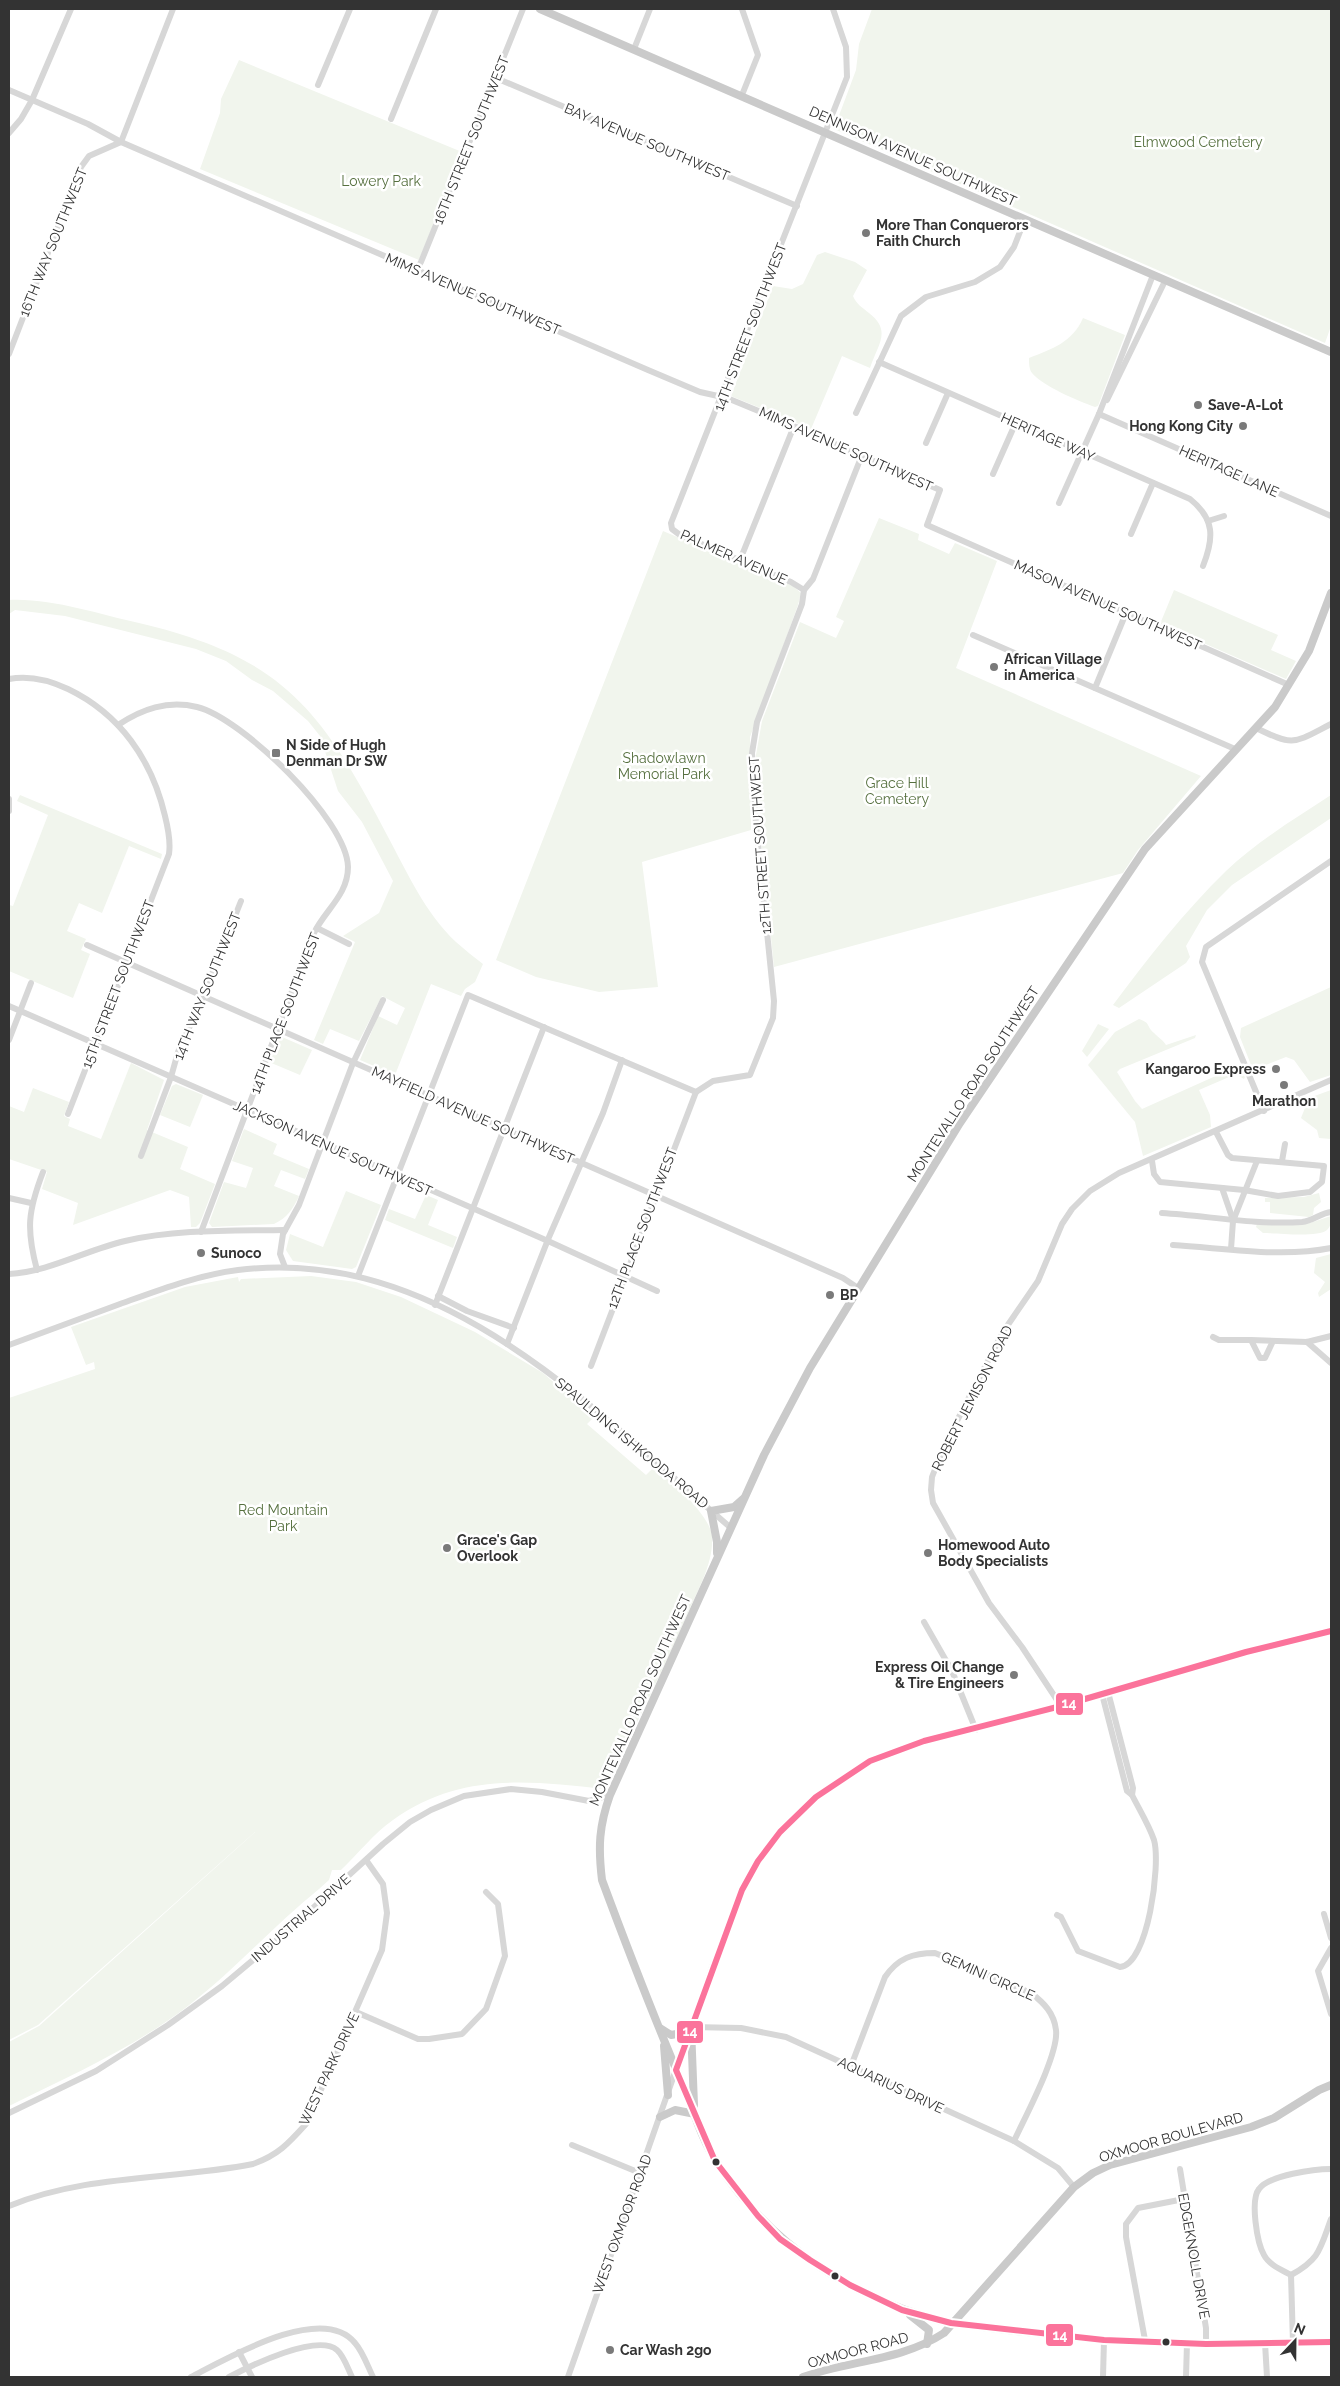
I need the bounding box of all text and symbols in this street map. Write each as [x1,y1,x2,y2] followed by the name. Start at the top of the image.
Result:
[430,53,512,227] street label: 16TH STREET SOUTHWEST
[562,100,732,184] street label: BAY AVENUE SOUTHWEST
[807,103,1020,209] street label: DENNISON AVENUE SOUTHWEST
[1133,134,1263,150] park label: Elmwood Cemetery
[16,165,90,319] street label: 16TH WAY SOUTHWEST
[341,173,421,189] park label: Lowery Park
[876,217,1029,249] place label: More Than Conquerors Faith Church
[860,227,872,239] marker: More Than Conquerors Faith Church
[710,240,790,413] street label: 14TH STREET SOUTHWEST
[383,250,563,338] street label: MIMS AVENUE SOUTHWEST
[1208,397,1284,413] place label: Save-A-Lot
[1192,399,1204,411] marker: Save-A-Lot
[757,403,936,495] street label: MIMS AVENUE SOUTHWEST
[999,409,1097,465] street label: HERITAGE WAY
[1129,418,1233,434] place label: Hong Kong City
[1237,420,1249,432] marker: Hong Kong City
[1177,442,1281,500] street label: HERITAGE LANE
[678,526,790,588] street label: PALMER AVENUE
[1012,556,1205,654] street label: MASON AVENUE SOUTHWEST
[1004,651,1102,683] place label: African Village in America
[988,661,1000,673] marker: African Village in America
[286,737,388,769] place label: N Side of Hugh Denman Dr SW
[270,747,282,759] marker: N Side of Hugh Denman Dr SW
[618,750,711,782] park label: Shadowlawn Memorial Park
[746,755,774,935] street label: 12TH STREET SOUTHWEST
[865,775,929,807] park label: Grace Hill Cemetery
[78,897,158,1070] street label: 15TH STREET SOUTHWEST
[170,909,244,1062] street label: 14TH WAY SOUTHWEST
[247,930,323,1096] street label: 14TH PLACE SOUTHWEST
[904,983,1043,1185] street label: MONTEVALLO ROAD SOUTHWEST
[1145,1061,1266,1077] place label: Kangaroo Express
[369,1063,577,1167] street label: MAYFIELD AVENUE SOUTHWEST
[1270,1063,1282,1075] marker: Kangaroo Express
[1278,1079,1290,1091] marker: Marathon
[1252,1093,1316,1109] place label: Marathon
[231,1097,435,1199] street label: JACKSON AVENUE SOUTHWEST
[604,1145,680,1311] street label: 12TH PLACE SOUTHWEST
[211,1245,262,1261] place label: Sunoco
[195,1247,207,1259] marker: Sunoco
[840,1287,859,1303] place label: BP
[824,1289,836,1301] marker: BP
[928,1323,1016,1473] street label: ROBERT JEMISON ROAD
[552,1374,712,1512] street label: SPAULDING ISHKOODA ROAD
[238,1502,328,1534] park label: Red Mountain Park
[457,1532,537,1564] place label: Grace's Gap Overlook
[938,1537,1051,1569] place label: Homewood Auto Body Specialists
[441,1542,453,1554] marker: Grace's Gap Overlook
[922,1547,934,1559] marker: Homewood Auto Body Specialists
[586,1591,694,1808] street label: MONTEVALLO ROAD SOUTHWEST
[875,1659,1005,1691] place label: Express Oil Change & Tire Engineers
[1008,1669,1020,1681] marker: Express Oil Change & Tire Engineers
[1055,1692,1084,1716] line badge: 14
[1062,1695,1076,1711] text: 14
[248,1871,354,1965] street label: INDUSTRIAL DRIVE
[939,1948,1037,2004] street label: GEMINI CIRCLE
[296,2010,362,2128] street label: WEST PARK DRIVE
[676,2020,704,2044] line badge: 14
[683,2023,697,2039] text: 14
[835,2053,947,2117] street label: AQUARIUS DRIVE
[1097,2109,1245,2165] street label: OXMOOR BOULEVARD
[589,2152,655,2296] street label: WEST OXMOOR ROAD
[711,2157,721,2167] unlabelled marker
[1175,2192,1213,2320] street label: EDGEKNOLL DRIVE
[830,2271,840,2281] unlabelled marker
[1270,2316,1320,2366] north arrow
[1292,2320,1308,2338] text: N
[1045,2323,1074,2347] line badge: 14
[1053,2327,1067,2343] text: 14
[806,2329,910,2371] street label: OXMOOR ROAD
[1161,2337,1171,2347] unlabelled marker
[620,2342,712,2358] place label: Car Wash 2go
[604,2344,616,2356] marker: Car Wash 2go

